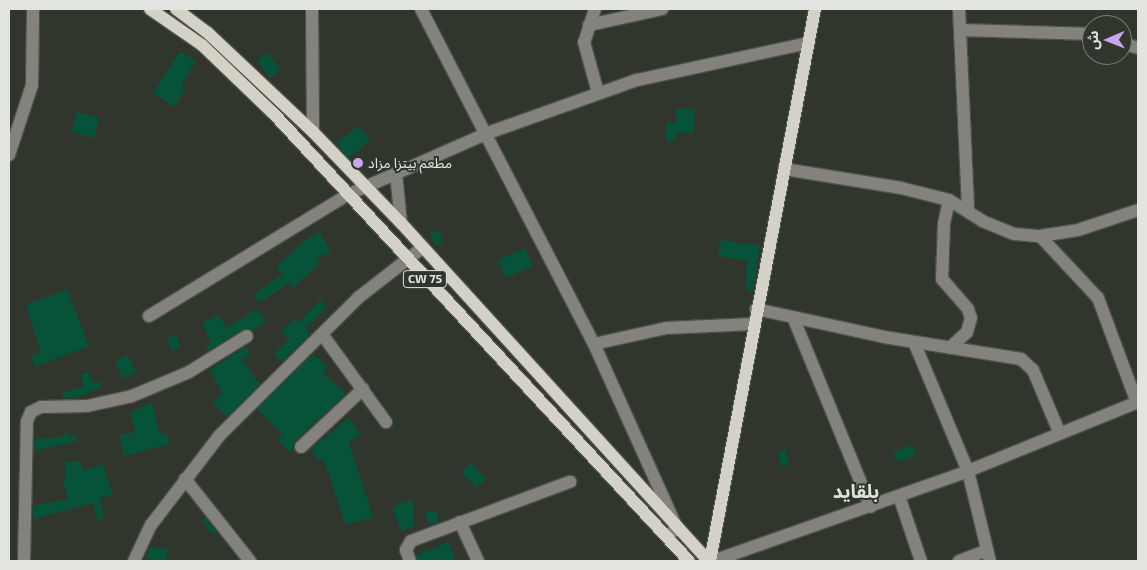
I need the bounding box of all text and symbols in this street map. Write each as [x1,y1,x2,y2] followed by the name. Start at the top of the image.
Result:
[1082,15,1132,65] north arrow
[1084,31,1101,50] text: ش
[368,155,452,171] place label: مطعم بيتزا مزاد
[352,157,364,169] marker: مطعم بيتزا مزاد
[402,270,448,288] road number: CW 75
[833,480,879,502] district label: بلقايد

